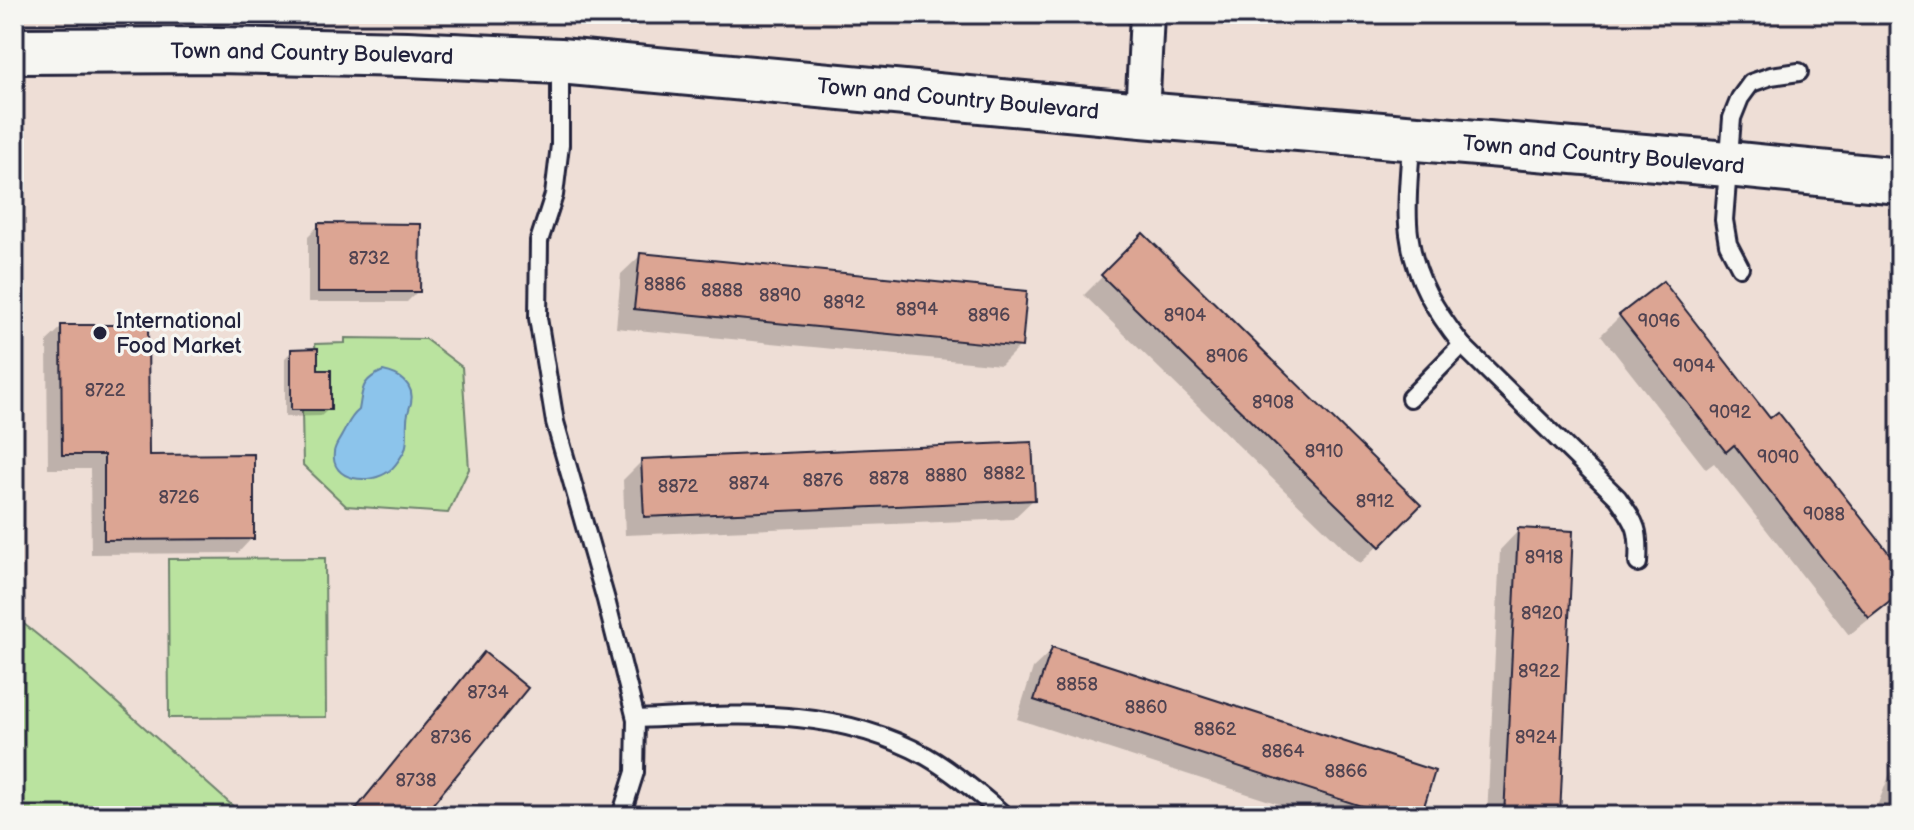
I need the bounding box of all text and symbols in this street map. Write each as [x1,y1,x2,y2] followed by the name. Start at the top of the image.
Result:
[170,38,454,71] street label: Town and Country Boulevard
[816,73,1100,126] street label: Town and Country Boulevard
[1461,130,1746,181] street label: Town and Country Boulevard
[348,248,390,269] house number: 8732
[644,274,686,295] house number: 8886
[701,280,743,301] house number: 8888
[759,285,801,306] house number: 8890
[823,292,865,313] house number: 8892
[896,299,938,320] house number: 8894
[968,305,1010,326] house number: 8896
[1164,305,1206,326] house number: 8904
[116,308,242,360] place label: International Food Market
[1638,311,1680,332] house number: 9096
[91,324,109,342] marker: International Food Market
[1206,346,1248,367] house number: 8906
[1673,356,1715,377] house number: 9094
[85,380,126,401] house number: 8722
[1252,392,1294,413] house number: 8908
[1709,402,1751,423] house number: 9092
[1305,441,1343,462] house number: 8910
[1757,447,1799,468] house number: 9090
[983,463,1025,484] house number: 8882
[925,465,967,486] house number: 8880
[869,468,909,489] house number: 8878
[803,470,843,491] house number: 8876
[729,473,769,494] house number: 8874
[658,476,699,497] house number: 8872
[159,487,199,508] house number: 8726
[1356,491,1395,512] house number: 8912
[1803,504,1845,525] house number: 9088
[1525,547,1563,568] house number: 8918
[1521,603,1563,624] house number: 8920
[1518,661,1560,682] house number: 8922
[1056,674,1098,695] house number: 8858
[467,682,509,703] house number: 8734
[1125,697,1167,718] house number: 8860
[1194,719,1237,740] house number: 8862
[430,727,472,748] house number: 8736
[1515,727,1557,748] house number: 8924
[1262,741,1305,762] house number: 8864
[1325,761,1367,782] house number: 8866
[396,770,436,791] house number: 8738

